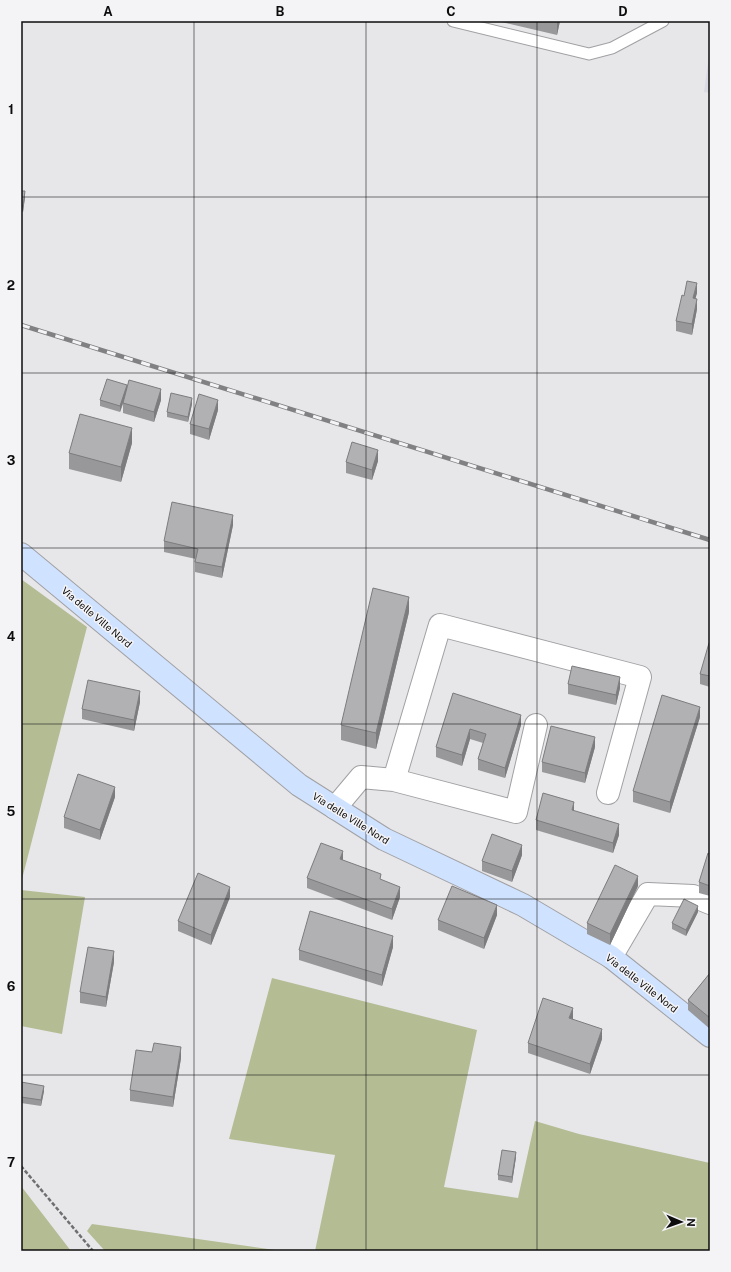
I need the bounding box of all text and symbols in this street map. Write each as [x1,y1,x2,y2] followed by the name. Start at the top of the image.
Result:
[103,4,113,19] text: A
[276,4,285,19] text: B
[446,4,456,19] text: C
[618,4,628,19] text: D
[8,102,14,117] text: 1
[7,278,15,293] text: 2
[7,453,16,468] text: 3
[59,584,135,650] street label: Via delle Ville Nord
[7,629,16,644] text: 4
[311,790,392,846] street label: Via delle Ville Nord
[7,804,16,819] text: 5
[604,951,680,1015] street label: Via delle Ville Nord
[7,979,16,994] text: 6
[7,1155,15,1170] text: 7
[661,1202,701,1242] north arrow
[685,1218,697,1227] text: N

